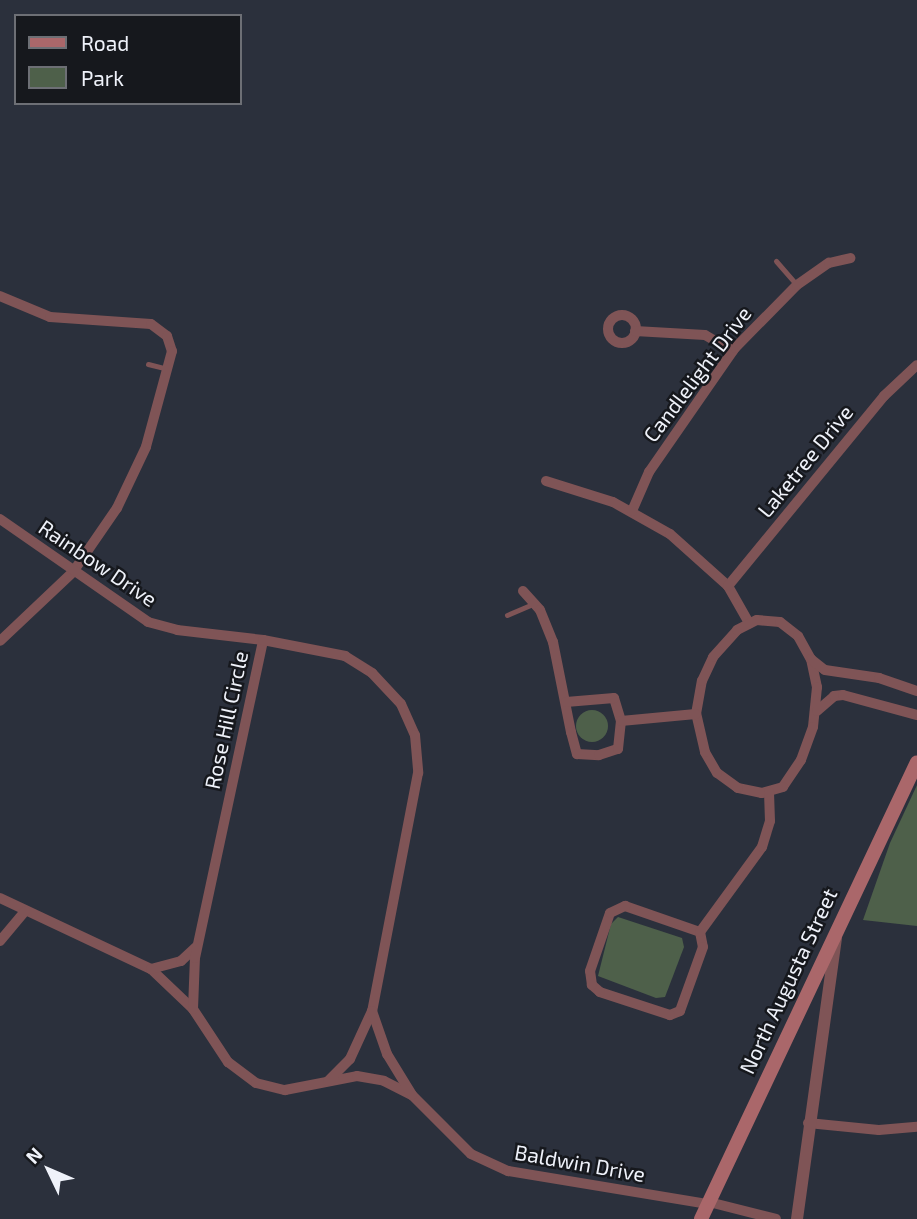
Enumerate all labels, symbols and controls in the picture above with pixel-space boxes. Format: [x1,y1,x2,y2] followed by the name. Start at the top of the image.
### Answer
[14,14,242,105] legend
[81,30,129,55] text: Road
[81,65,124,90] text: Park
[638,301,756,447] street label: Candlelight Drive
[752,400,858,522] street label: Laketree Drive
[34,514,162,612] street label: Rainbow Drive
[199,648,253,792] street label: Rose Hill Circle
[734,884,842,1078] street label: North Augusta Street
[14,1135,84,1205] north arrow
[513,1139,647,1187] street label: Baldwin Drive
[20,1142,47,1168] text: N

